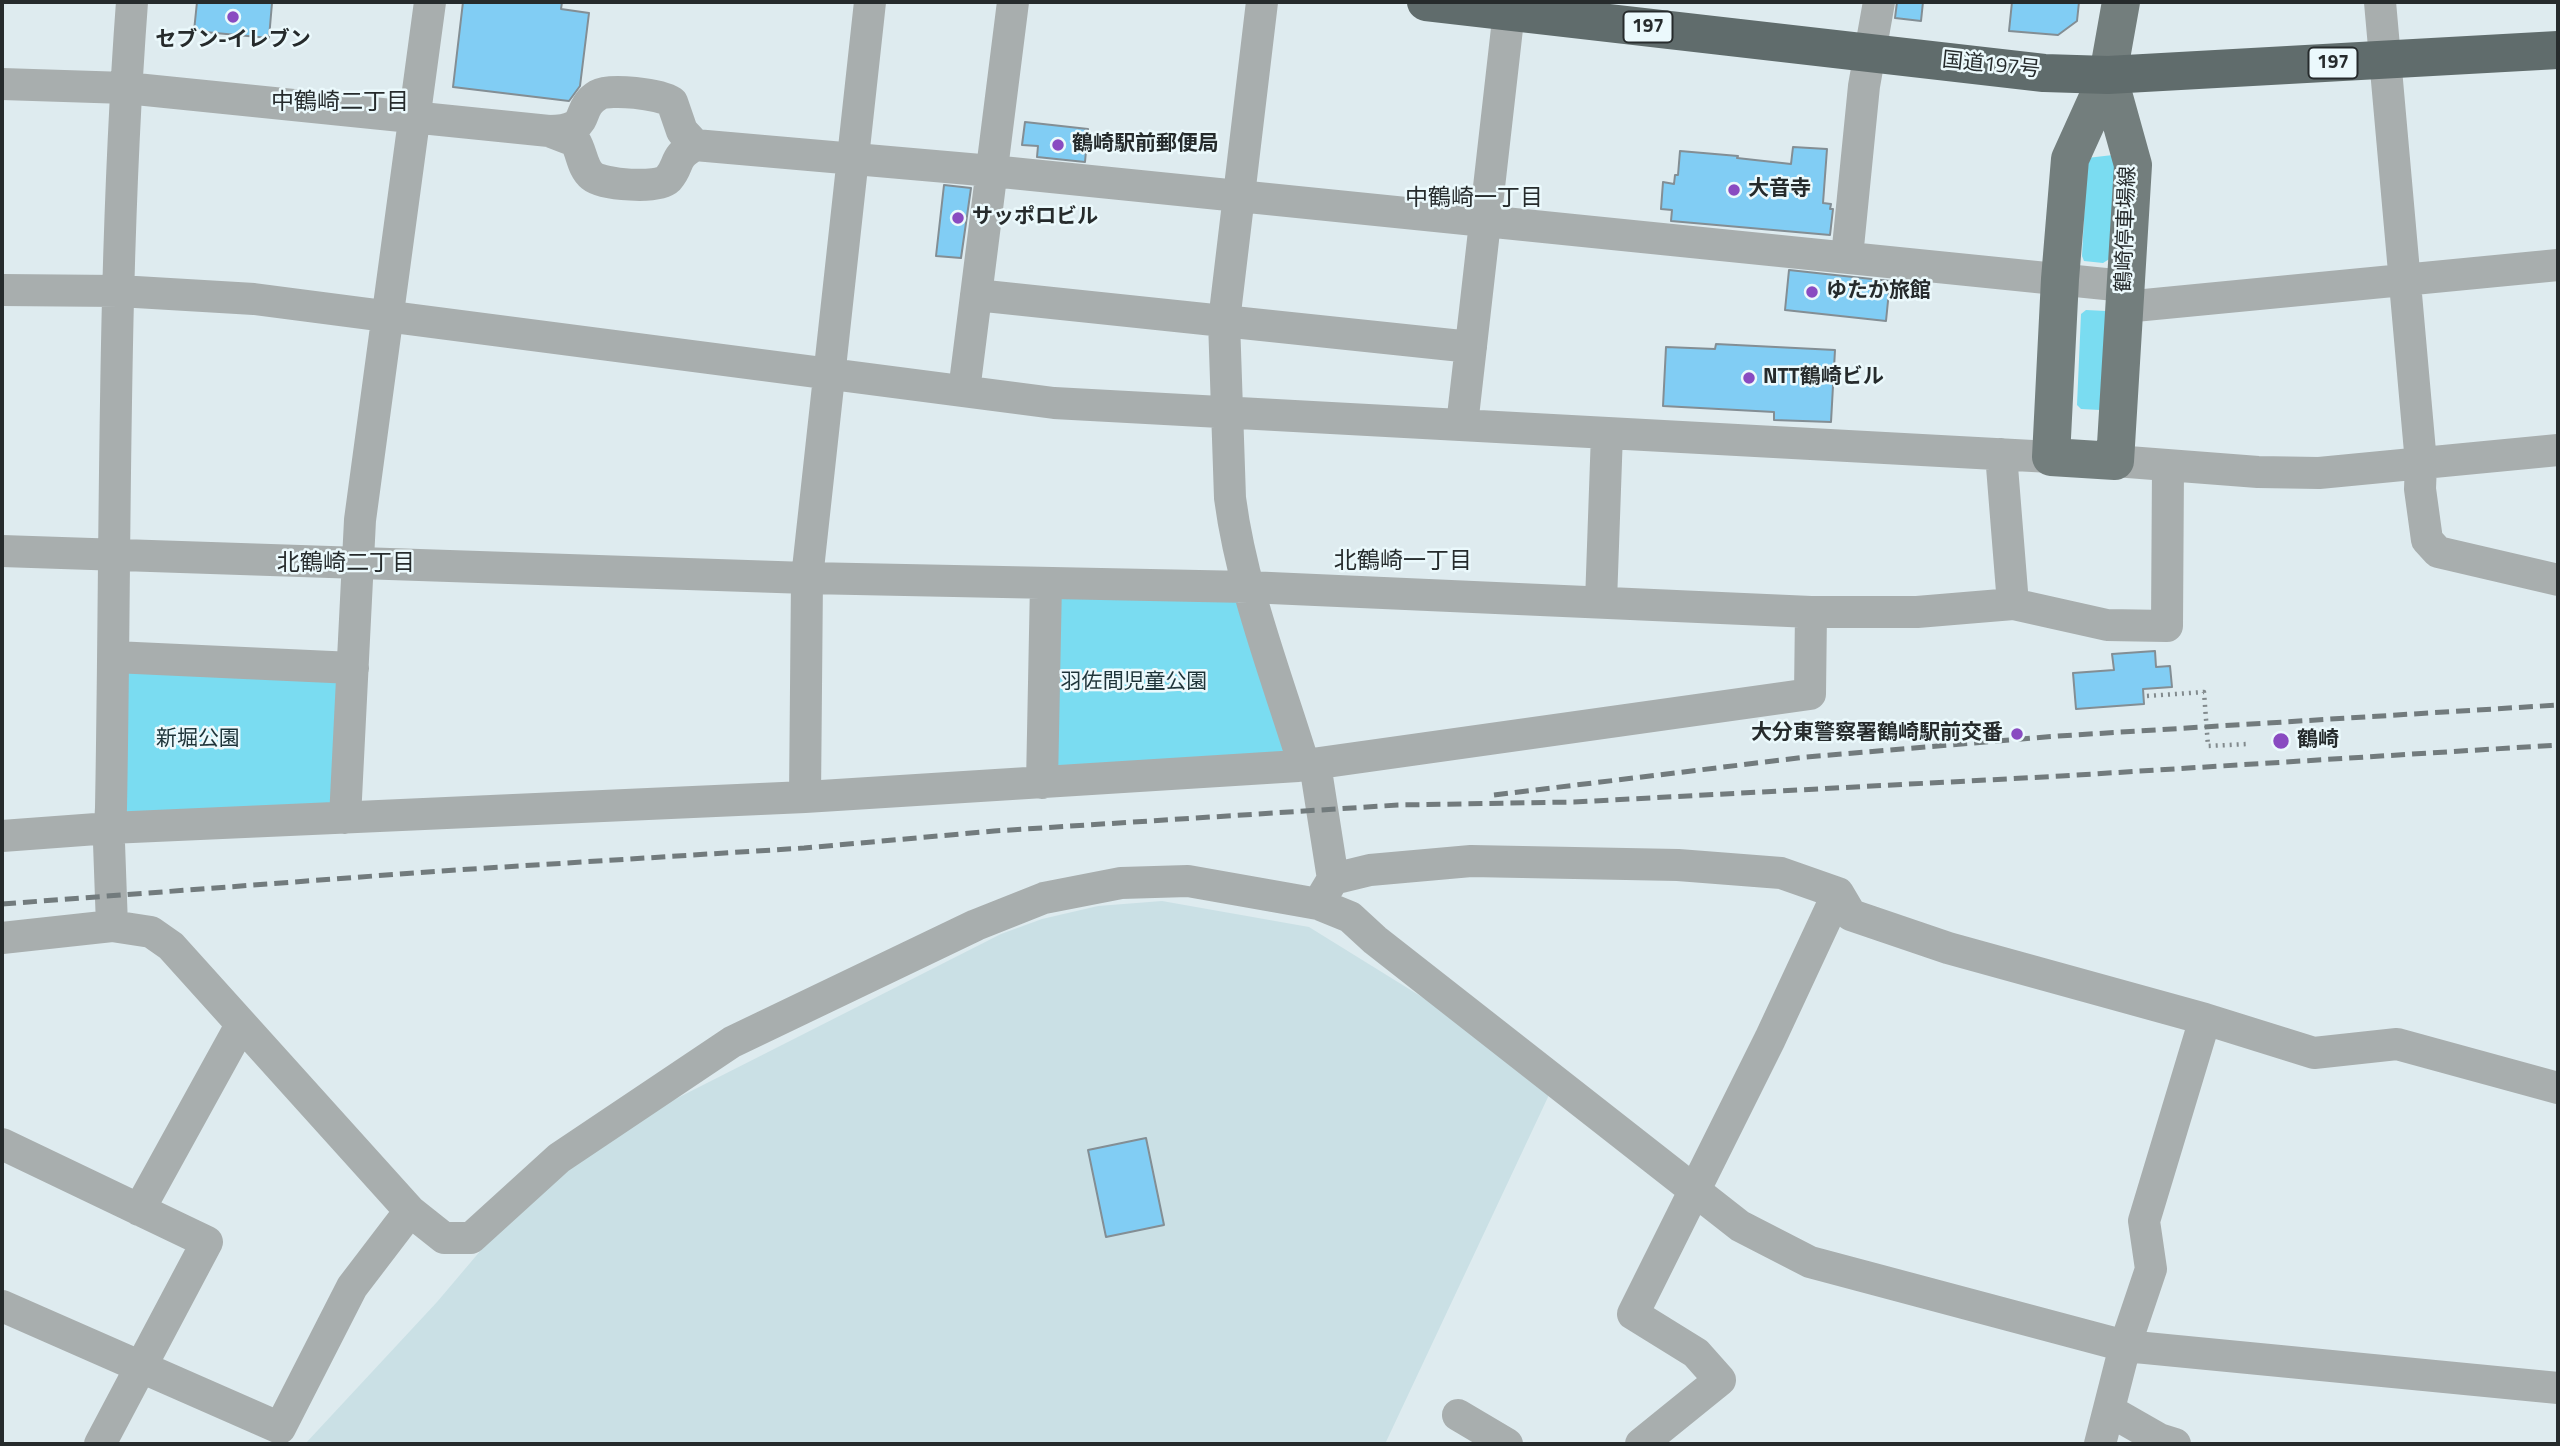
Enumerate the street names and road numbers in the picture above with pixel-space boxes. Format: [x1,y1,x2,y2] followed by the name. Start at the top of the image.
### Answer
[1624,12,1672,42] road number: 197
[1941,48,2041,84] street label: 国道197号
[2308,48,2358,78] road number: 197
[2112,166,2142,292] street label: 鶴崎停車場線

